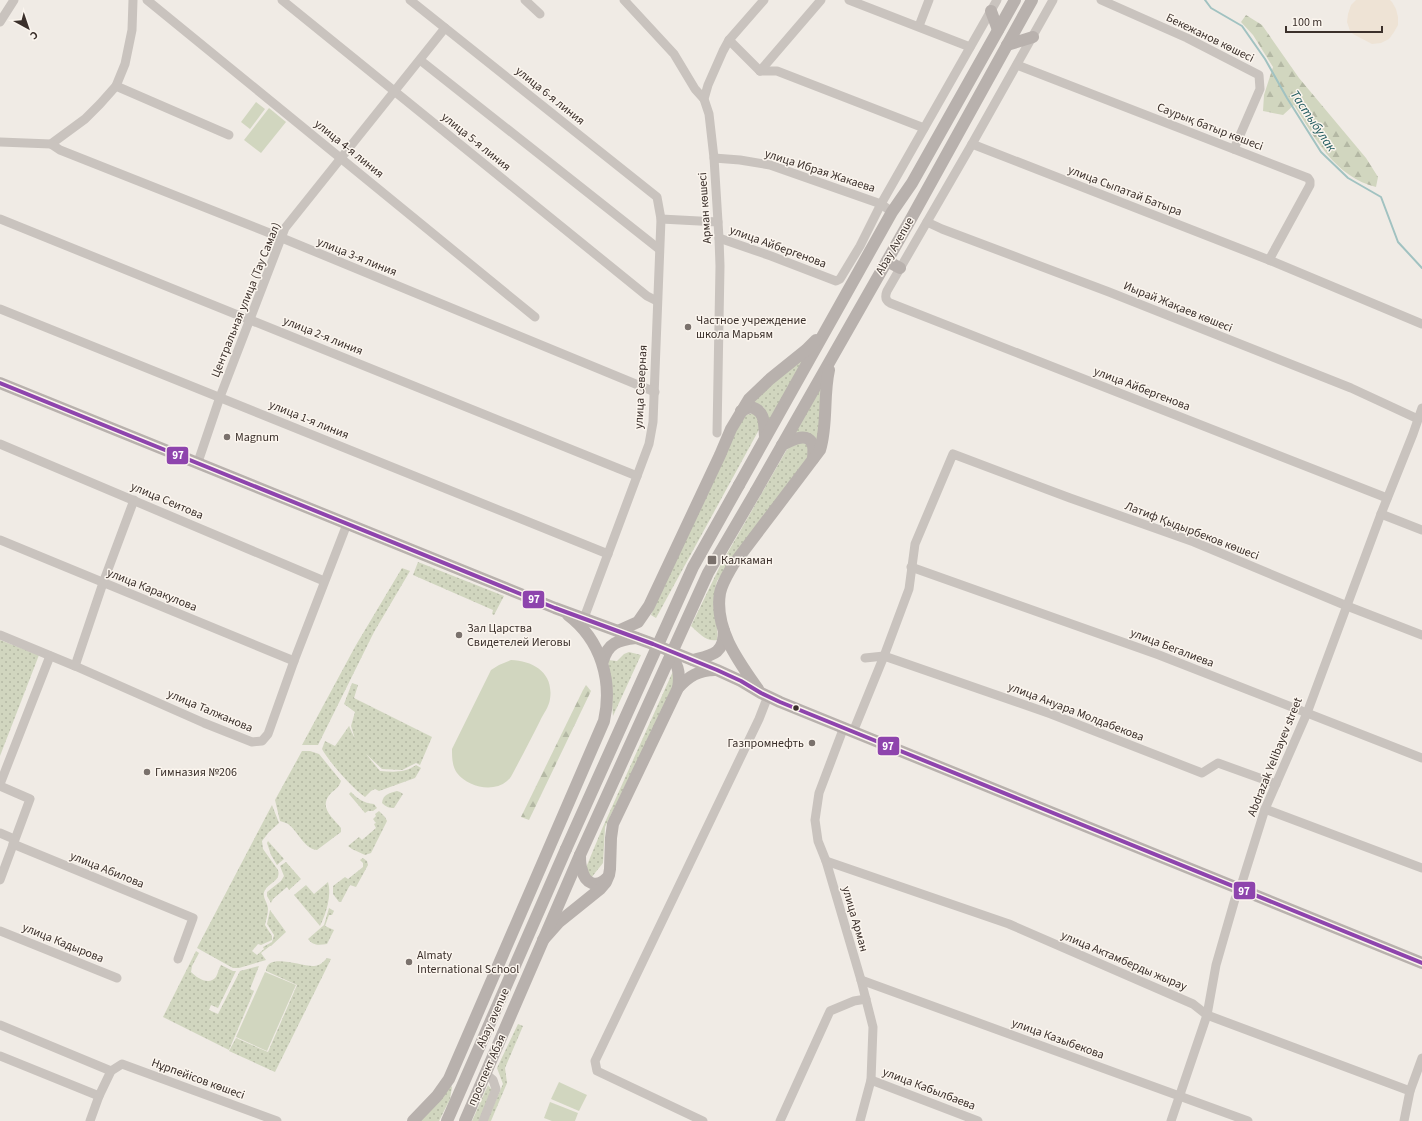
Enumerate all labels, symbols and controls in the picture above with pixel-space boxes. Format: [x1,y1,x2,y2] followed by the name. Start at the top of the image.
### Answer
[8,8,48,48] north arrow
[1286,8,1382,34] scale bar
[1163,9,1257,67] street label: Бекежанов көшесі
[1292,14,1322,31] text: 100 m
[26,27,41,43] text: С
[512,63,588,129] street label: улица 6-я линия
[1286,87,1341,156] water label: Тастыбулак
[1154,99,1266,155] street label: Саурық батыр көшесі
[438,109,514,175] street label: улица 5-я линия
[311,116,387,182] street label: улица 4-я линия
[763,145,877,197] street label: улица Ибрая Жакаева
[1066,161,1184,221] street label: улица Сыпатай Батыра
[694,172,716,244] street label: Арман көшесі
[872,214,918,278] street label: Abay Avenue
[207,220,285,380] street label: Центральная улица (Тау Самал)
[727,222,829,272] street label: улица Айбергенова
[314,233,400,281] street label: улица 3-я линия
[1121,277,1235,337] street label: Иырай Жақаев көшесі
[280,312,366,360] street label: улица 2-я линия
[696,312,806,343] place label: Частное учреждение школа Марьям
[683,322,693,332] marker: Частное учреждение школа Марьям
[630,344,652,430] street label: улица Северная
[1091,363,1193,415] street label: улица Айбергенова
[266,396,352,444] street label: улица 1-я линия
[235,429,279,446] place label: Magnum
[222,432,232,442] marker: Magnum
[166,446,189,465] line badge: 97
[172,448,184,463] text: 97
[128,478,206,524] street label: улица Сеитова
[1122,498,1262,564] street label: Латиф Қыдырбеков көшесі
[721,552,773,569] place label: Калкаман
[706,554,718,566] marker: Калкаман
[104,564,200,616] street label: улица Каракулова
[522,590,545,609] line badge: 97
[528,592,540,607] text: 97
[467,620,571,651] place label: Зал Царства Свидетелей Иеговы
[1128,624,1216,672] street label: улица Бегалиева
[454,630,464,640] marker: Зал Царства Свидетелей Иеговы
[1006,678,1146,746] street label: улица Ануара Молдабекова
[165,685,255,737] street label: улица Талжанова
[1243,695,1307,819] street label: Abdrazak Yelibayev street
[791,703,801,713] unlabelled marker
[728,735,804,752] place label: Газпромнефть
[877,736,900,756] line badge: 97
[807,738,817,748] marker: Газпромнефть
[882,739,894,754] text: 97
[155,764,237,781] place label: Гимназия №206
[142,767,152,777] marker: Гимназия №206
[67,847,147,893] street label: улица Абилова
[1233,881,1256,900] line badge: 97
[838,884,872,954] street label: улица Арман
[1238,884,1250,899] text: 97
[20,919,106,967] street label: улица Кадырова
[1058,927,1190,995] street label: улица Актамберды жырау
[417,947,519,978] place label: Almaty International School
[404,957,414,967] marker: Almaty International School
[472,985,514,1051] street label: Abay avenue
[1009,1014,1107,1064] street label: улица Казыбекова
[464,1032,510,1108] street label: проспект Абая
[149,1054,247,1104] street label: Нұрпейісов көшесі
[880,1063,978,1115] street label: улица Кабылбаева

